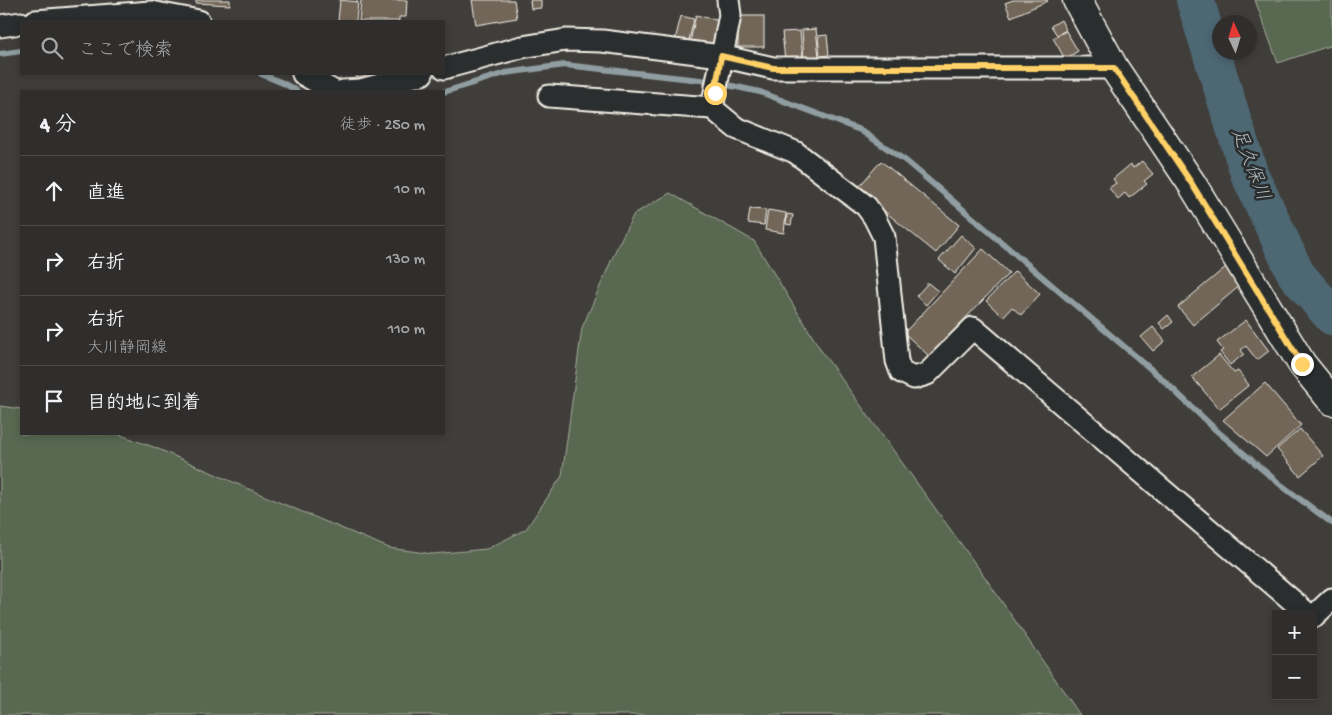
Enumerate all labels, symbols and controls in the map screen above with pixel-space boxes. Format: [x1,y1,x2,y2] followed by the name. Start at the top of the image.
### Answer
[1212,15,1257,60] north arrow
[20,20,445,75] search box
[38,34,66,62] icon: search
[78,40,173,63] text: ここで検索
[704,82,727,105] route start
[40,114,76,139] text: 4 分
[340,117,425,136] text: 徒歩 · 250 m
[1225,125,1274,205] water label: 足久保川
[40,177,68,205] icon: ahead
[394,181,425,200] text: 10 m
[87,183,125,206] text: 直進
[40,247,68,275] icon: right
[386,251,425,270] text: 130 m
[87,253,125,276] text: 右折
[87,310,125,333] text: 右折
[40,317,68,345] icon: right
[388,321,425,340] text: 110 m
[87,340,167,359] text: 大川静岡線
[1291,353,1314,376] route end
[40,387,68,415] icon: arrive
[87,393,201,416] text: 目的地に到着
[1272,610,1317,700] map controls
[1272,610,1317,655] button: +
[1272,655,1317,700] button: −

